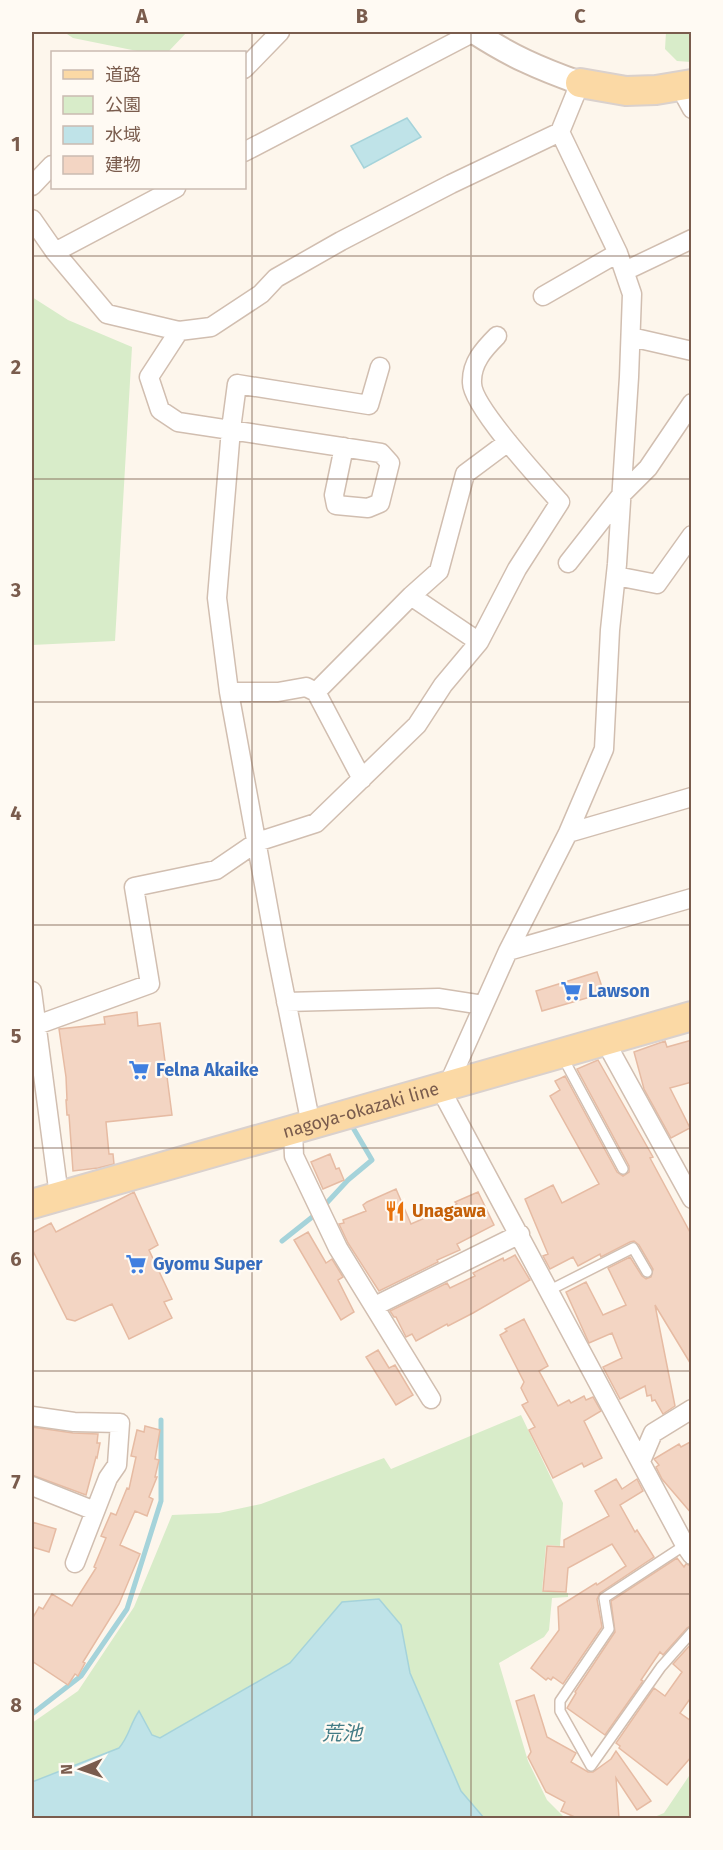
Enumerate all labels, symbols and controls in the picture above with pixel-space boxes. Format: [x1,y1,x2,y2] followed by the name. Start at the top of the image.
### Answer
[135,4,149,28] text: A
[356,4,368,28] text: B
[574,4,586,28] text: C
[51,51,246,189] legend
[105,64,141,86] text: 道路
[105,94,141,116] text: 公園
[105,124,141,146] text: 水域
[11,132,21,156] text: 1
[105,154,141,176] text: 建物
[11,355,21,379] text: 2
[10,578,21,602] text: 3
[10,801,22,825] text: 4
[559,979,583,1003] supermarket icon: Lawson
[588,980,650,1002] place label: Lawson
[11,1024,22,1048] text: 5
[127,1058,151,1082] supermarket icon: Felna Akaike
[156,1059,259,1081] place label: Felna Akaike
[280,1078,442,1143] street label: nagoya-okazaki line
[383,1199,407,1223] restaurant icon: Unagawa
[412,1200,486,1222] place label: Unagawa
[10,1247,22,1271] text: 6
[124,1252,148,1276] supermarket icon: Gyomu Super
[153,1253,263,1275] place label: Gyomu Super
[11,1470,21,1494] text: 7
[10,1693,22,1717] text: 8
[322,1721,364,1745] water label: 荒池
[51,1739,111,1799] north arrow
[57,1764,76,1775] text: N

